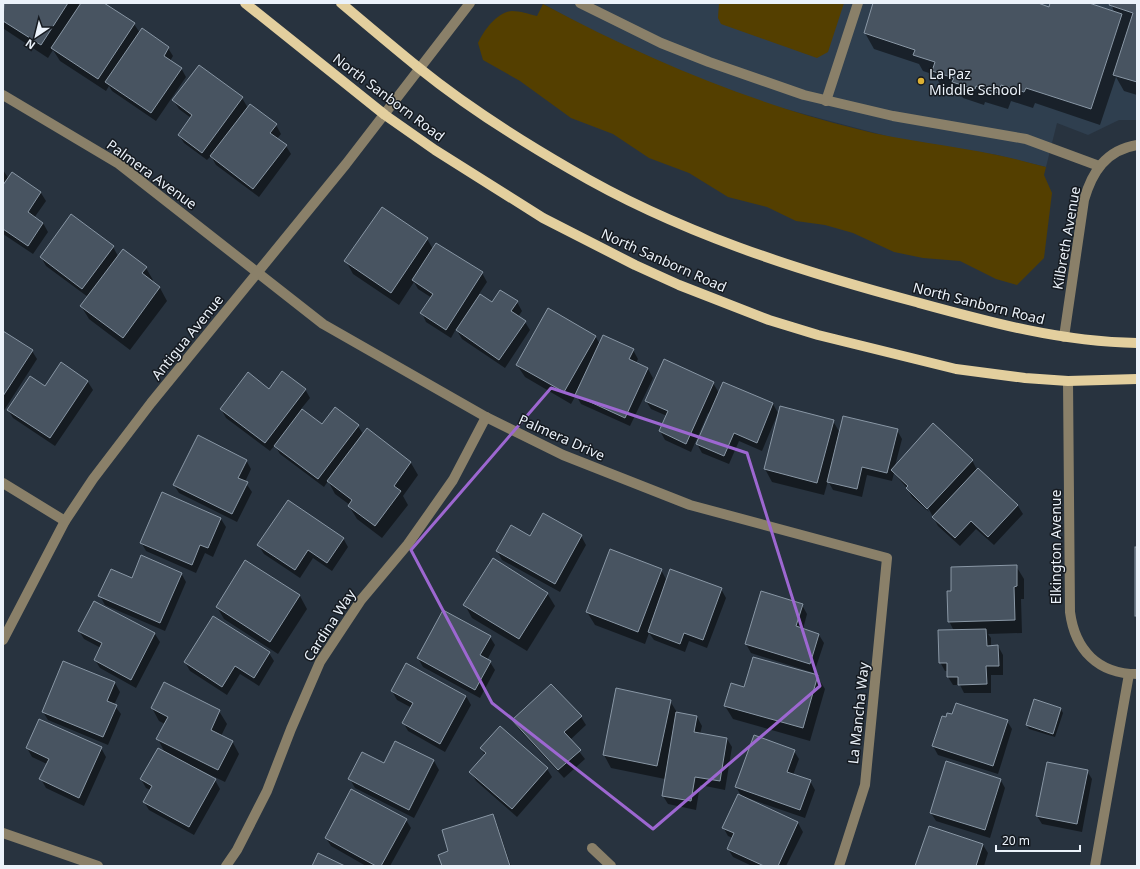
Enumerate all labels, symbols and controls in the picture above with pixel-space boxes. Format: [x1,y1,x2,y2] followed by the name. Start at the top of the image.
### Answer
[16,16,56,56] north arrow
[22,36,38,53] text: N
[329,49,449,145] street label: North Sanborn Road
[929,64,1021,99] place label: La Paz Middle School
[916,76,926,86] marker: La Paz Middle School
[103,135,201,213] street label: Palmera Avenue
[1048,185,1084,291] street label: Kilbreth Avenue
[598,224,730,296] street label: North Sanborn Road
[911,277,1047,329] street label: North Sanborn Road
[147,290,227,383] street label: Antigua Avenue
[516,410,608,465] street label: Palmera Drive
[1046,490,1065,604] street label: Elkington Avenue
[299,585,360,665] street label: Cardina Way
[843,660,873,765] street label: La Mancha Way
[996,827,1080,853] scale bar
[1002,832,1030,849] text: 20 m

